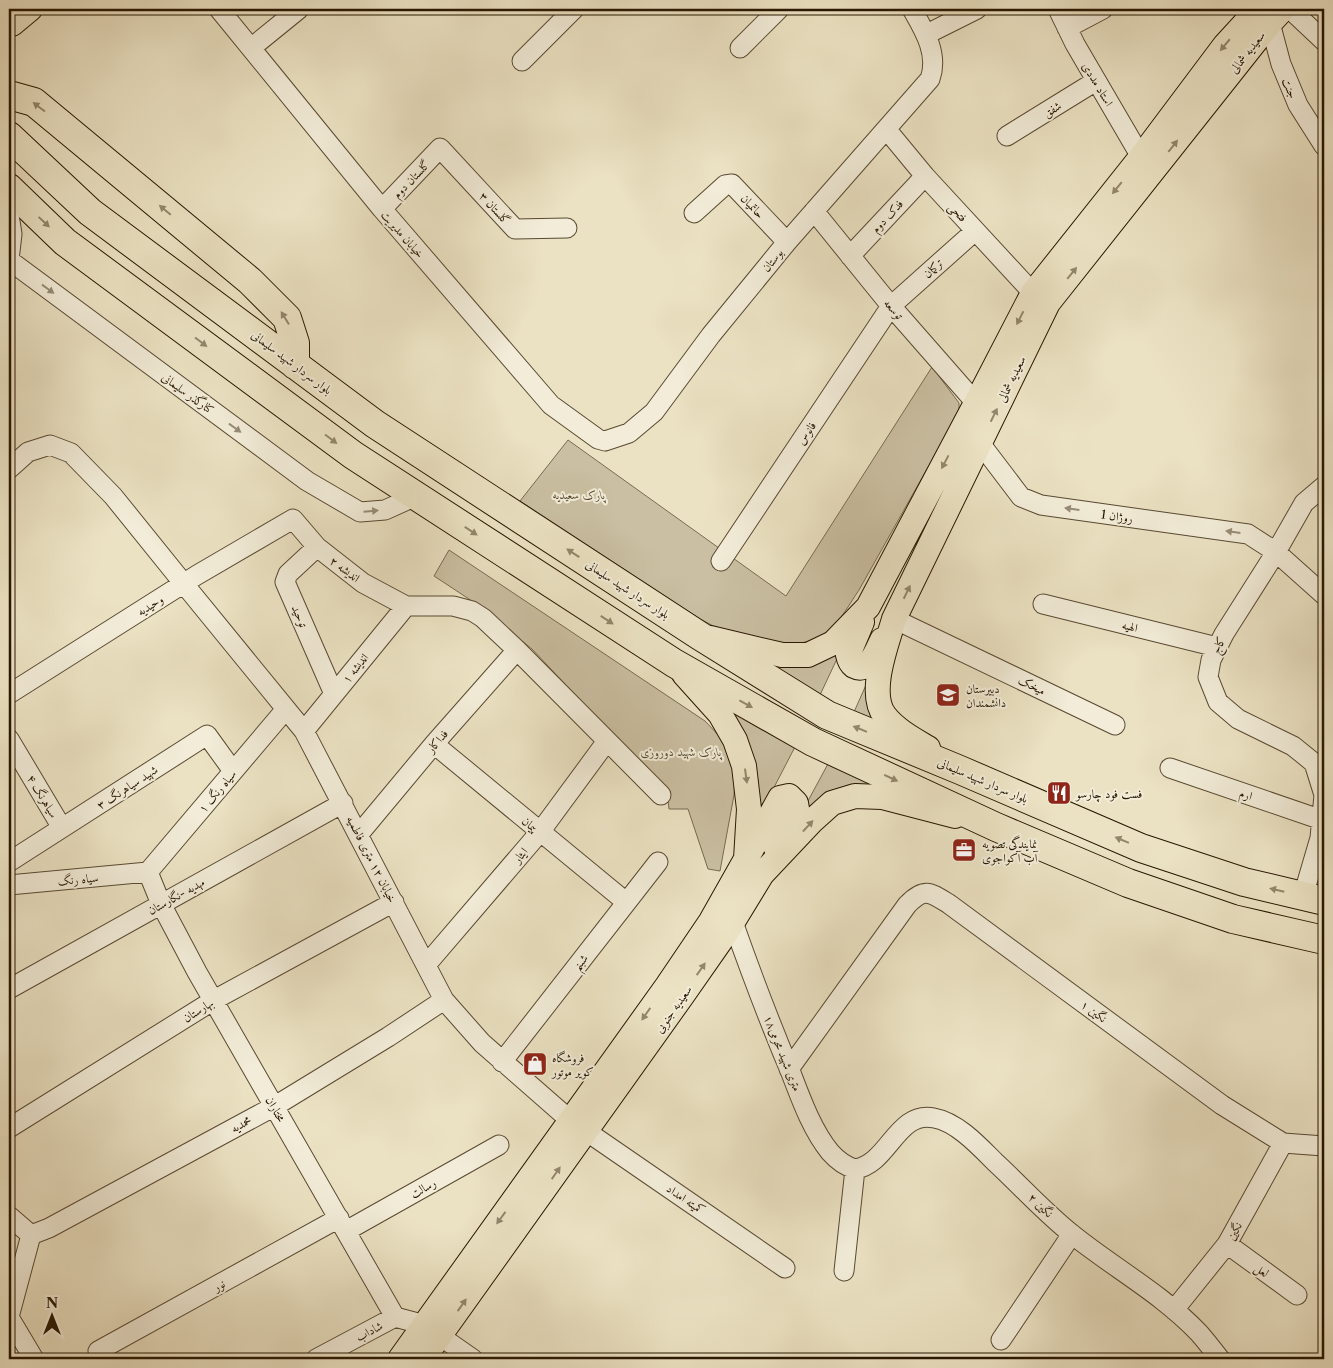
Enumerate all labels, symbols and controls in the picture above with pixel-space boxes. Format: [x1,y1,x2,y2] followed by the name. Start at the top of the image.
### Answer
[1226,28,1269,77] street label: سعیدیه شمالی
[1220,38,1231,51] one-way arrow
[1079,59,1117,109] street label: استاد مددی
[1279,75,1301,101] street label: جنت
[1040,98,1065,121] street label: شفق
[32,102,46,112] one-way arrow
[1168,140,1179,153] one-way arrow
[389,157,436,204] street label: گلستان دوم
[1111,181,1122,194] one-way arrow
[476,189,514,227] street label: گلستان ۳
[738,191,768,221] street label: حاتمیان
[868,196,909,239] street label: فدک دوم
[944,199,971,226] street label: فتحی
[158,205,171,216] one-way arrow
[377,207,428,262] street label: خیابان مدیریت
[38,216,50,228] one-way arrow
[758,245,787,275] street label: بوستان
[920,255,946,281] street label: ترکمان
[1067,267,1078,280] one-way arrow
[41,284,54,295] one-way arrow
[880,296,907,323] street label: توسعه
[1016,311,1024,325] one-way arrow
[280,312,290,325] one-way arrow
[248,327,335,398] street label: بلوار سردار شهید سلیمانی
[194,337,208,347] one-way arrow
[993,353,1030,405] street label: سعیدیه شمالی
[159,368,218,417] street label: کنارگذر سلیمانی
[989,407,998,422] one-way arrow
[793,419,820,448] street label: فانوس
[228,422,241,433] one-way arrow
[324,433,337,444] one-way arrow
[941,455,949,470] one-way arrow
[553,487,607,504] park label: پارک سعیدیه
[1063,505,1079,513] one-way arrow
[1100,506,1134,527] street label: روژان 1
[364,507,380,515] one-way arrow
[464,526,477,536] one-way arrow
[1224,528,1240,536] one-way arrow
[566,548,579,557] one-way arrow
[327,553,363,585] street label: اندیشه ۲
[583,556,673,623] street label: بلوار سردار شهید سلیمانی
[904,585,912,599] one-way arrow
[134,591,167,620] street label: وحیدیه
[288,603,312,631] street label: توحید
[600,615,614,624] one-way arrow
[1121,617,1140,635] street label: الهیه
[1207,634,1232,658] street label: کاج
[339,650,372,686] street label: اندیشه ۱
[1016,672,1048,698] street label: میخک
[966,681,1006,710] place label: دبیرستان دانشمندان
[935,682,961,708] school or university icon: دبیرستان دانشمندان
[739,699,753,708] one-way arrow
[853,724,867,732] one-way arrow
[422,726,451,756] street label: فداکار
[640,744,723,761] park label: پارک شهید دوروزی
[935,754,1031,807] street label: بلوار سردار شهید سلیمانی
[94,762,161,813] street label: شهید سیاهرنگ ۳
[195,767,239,815] street label: سیاه رنگ ۱
[742,769,750,785] one-way arrow
[23,772,62,821] street label: سیاهرنگ ۴
[883,773,898,782] one-way arrow
[1046,780,1072,806] restaurant icon: فست فود چارسو
[1236,785,1255,807] street label: ارم
[1075,786,1142,803] place label: فست فود چارسو
[344,813,400,905] street label: خیابان ۱۲ متری فاطمیه
[519,813,542,836] street label: پیمان
[802,820,814,832] one-way arrow
[982,835,1039,866] place label: نمایندگی تصویه آب آکواجوی
[1115,835,1129,843] one-way arrow
[951,837,977,863] office icon: نمایندگی تصویه آب آکواجوی
[509,844,532,867] street label: ایثار
[57,870,99,888] street label: سیاه رنگ
[145,874,208,919] street label: مهدیه -نگارستان
[1269,886,1284,894] one-way arrow
[569,951,595,976] street label: شبنم
[696,962,706,976] one-way arrow
[651,982,697,1037] street label: سعیدیه جنوبی
[180,995,217,1026] street label: بهارستان
[1078,997,1110,1025] street label: نگین ۱
[641,1007,651,1021] one-way arrow
[760,1013,805,1094] street label: ۱۸متری شهید محرمی
[551,1050,594,1080] place label: فروشگاه کویر موتور
[522,1051,548,1077] shop icon: فروشگاه کویر موتور
[263,1093,290,1125] street label: مختاران
[228,1112,254,1136] street label: محمدیه
[551,1166,561,1180] one-way arrow
[408,1175,439,1201] street label: رسالت
[664,1181,708,1217] street label: کمیته امداد
[1025,1190,1057,1220] street label: نگین ۲
[496,1211,506,1225] one-way arrow
[1223,1219,1245,1243] street label: نگین
[1251,1260,1272,1282] street label: لعل
[210,1276,228,1296] street label: نور
[28,1290,78,1340] north arrow
[46,1294,58,1312] text: N
[457,1298,467,1312] one-way arrow
[353,1318,386,1345] street label: شاداب

